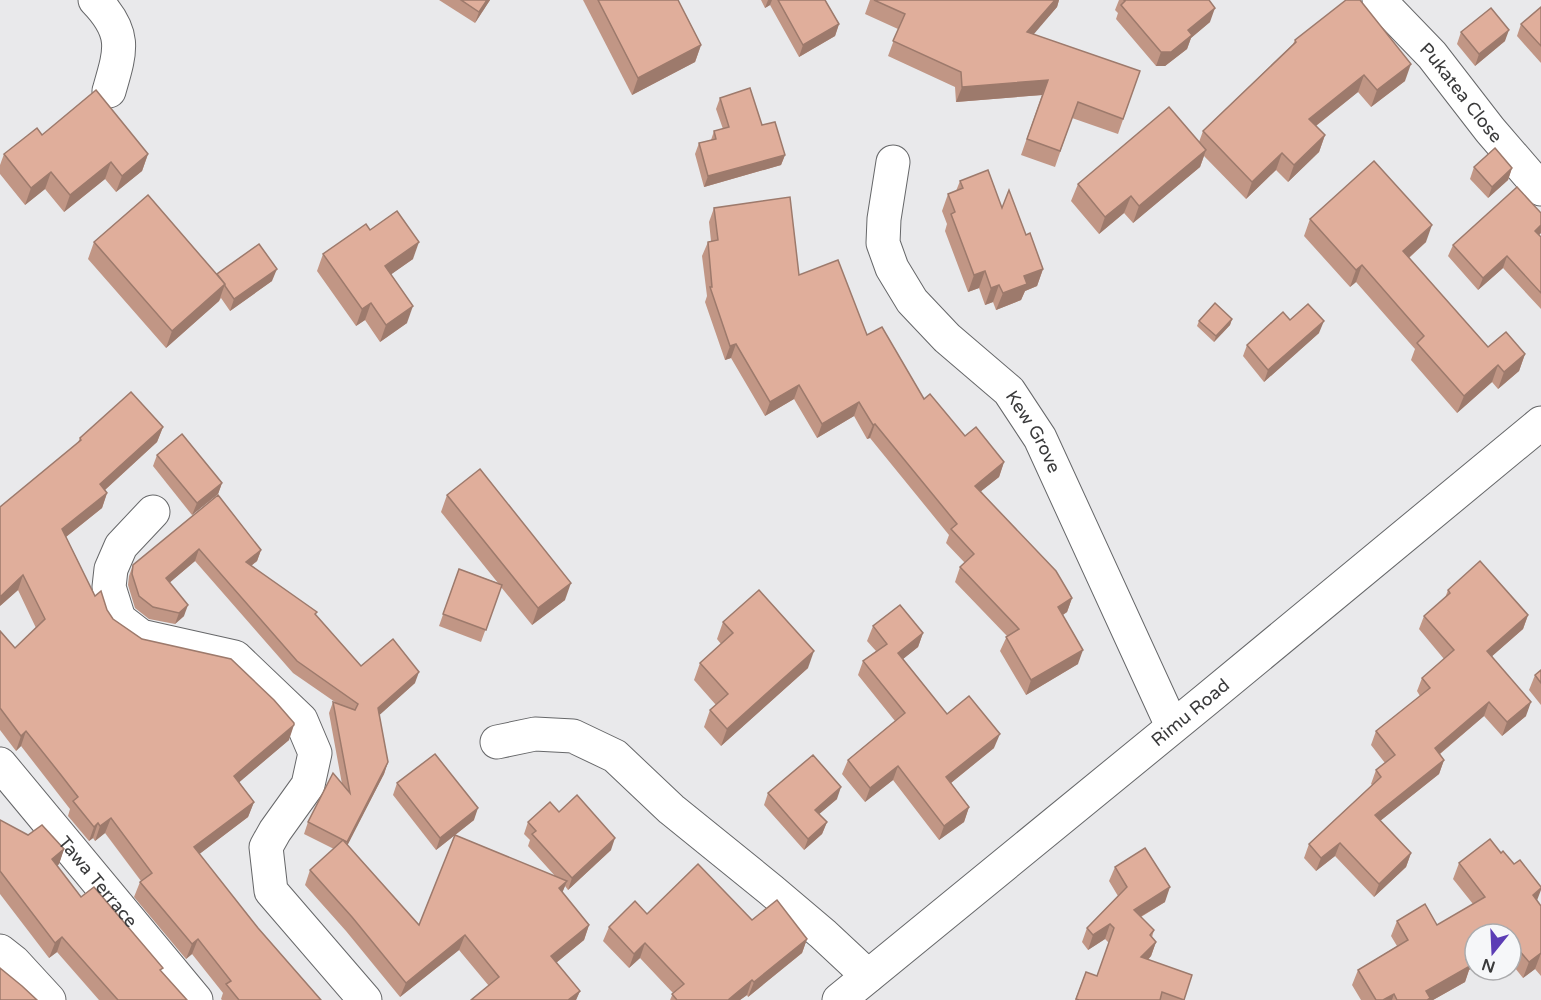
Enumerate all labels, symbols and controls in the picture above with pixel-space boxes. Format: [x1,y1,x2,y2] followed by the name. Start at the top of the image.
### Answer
[1415,38,1507,147] street label: Pukatea Close
[1001,386,1066,476] street label: Kew Grove
[1147,674,1234,751] street label: Rimu Road
[53,832,142,932] street label: Tawa Terrace
[1463,922,1523,982] north arrow
[1479,954,1498,977] text: N

